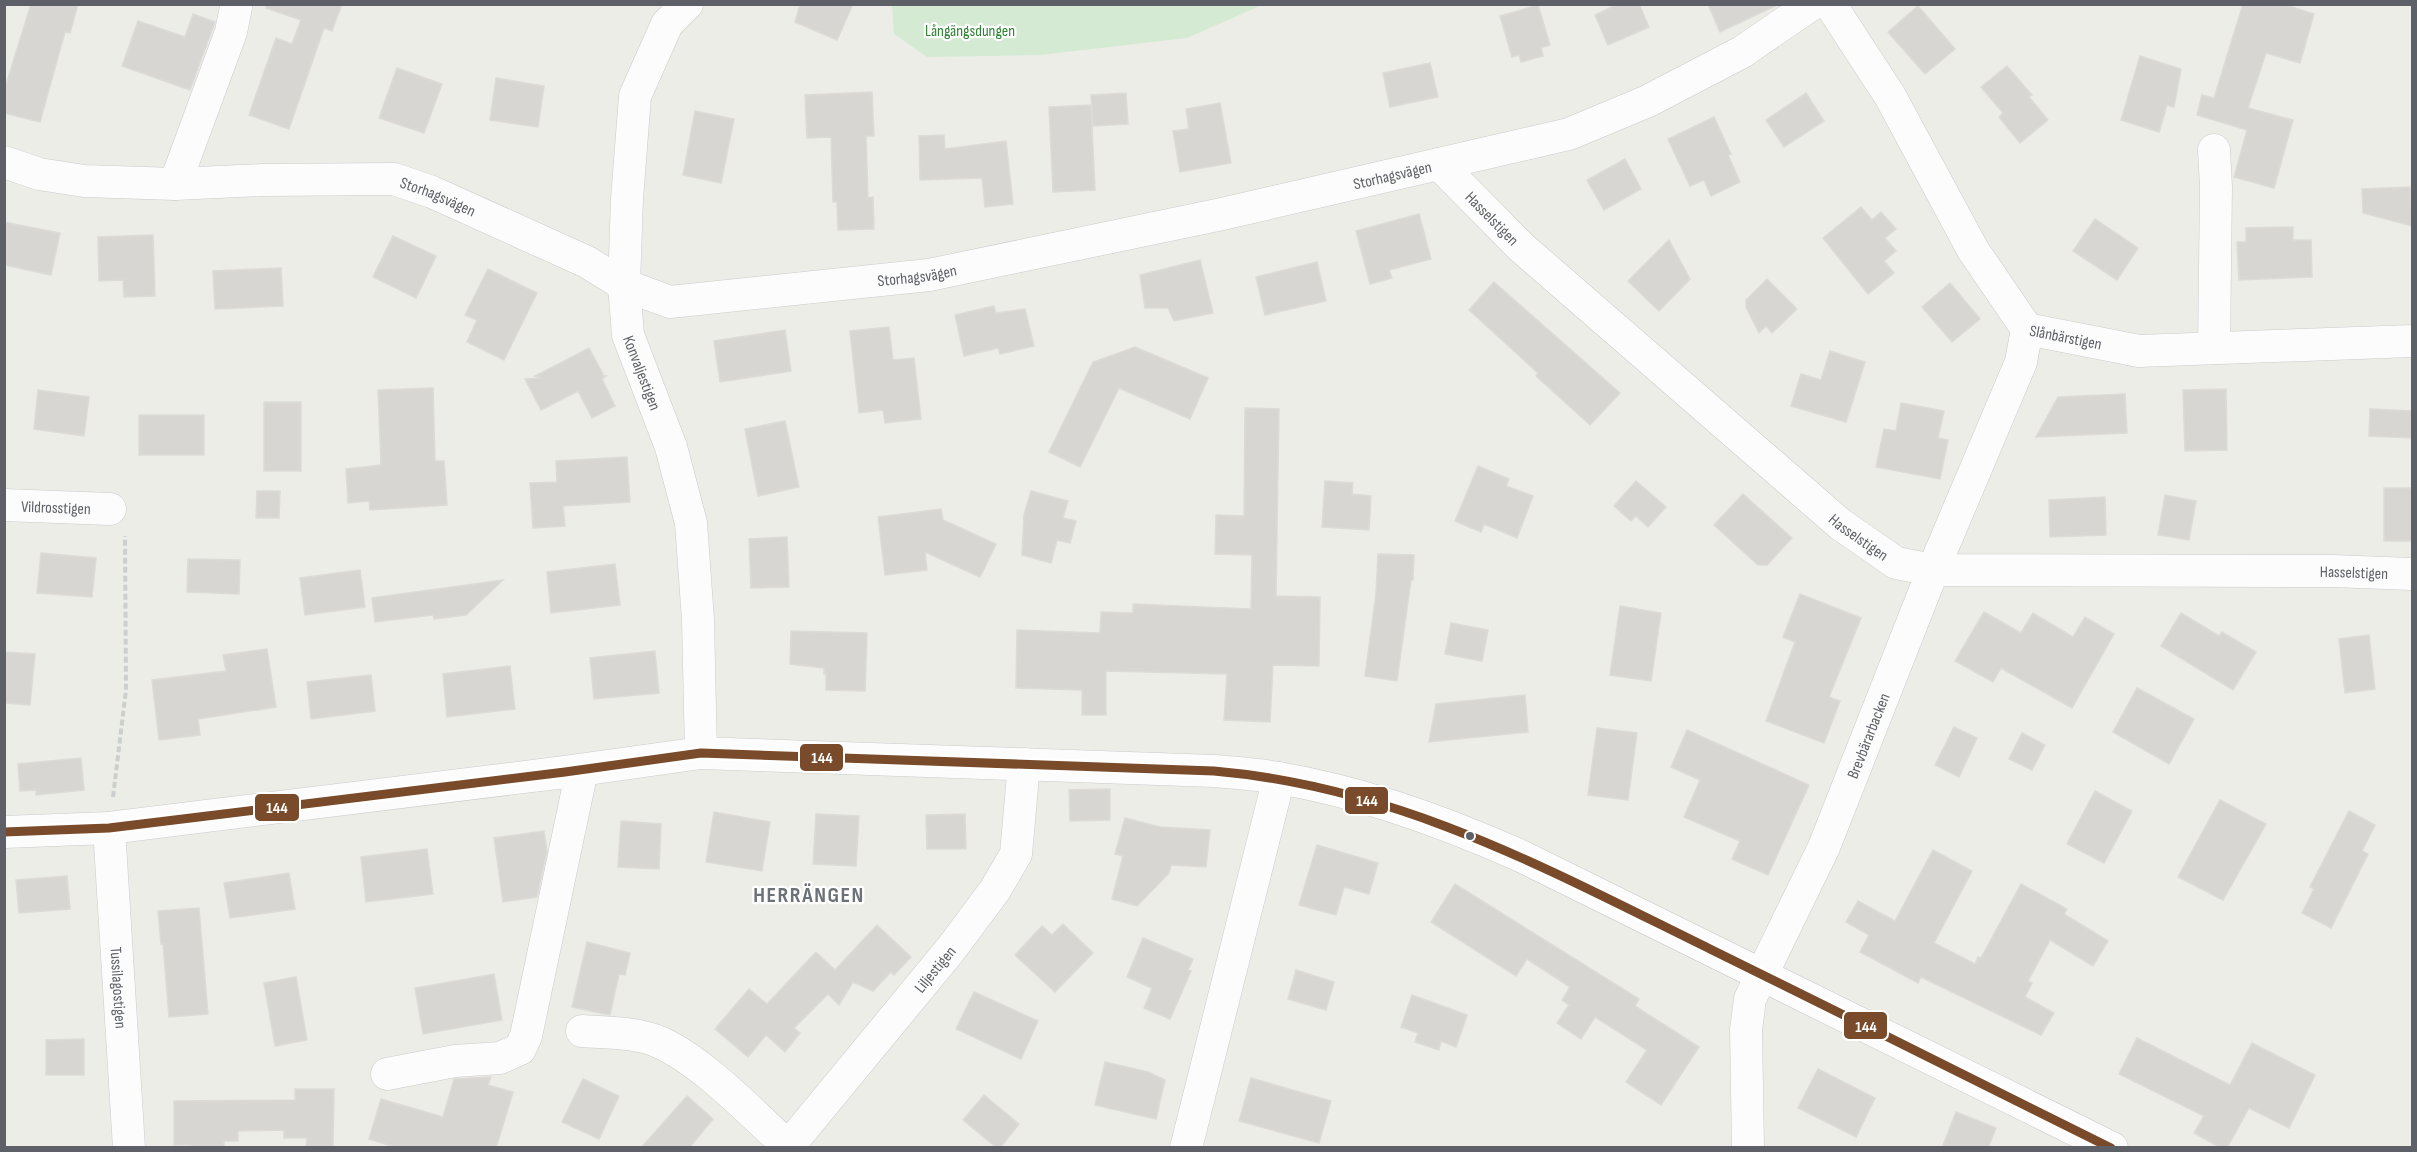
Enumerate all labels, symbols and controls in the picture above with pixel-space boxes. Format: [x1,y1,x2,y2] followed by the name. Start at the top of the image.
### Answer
[925,22,1015,41] park label: Långängsdungen
[1352,158,1434,194] street label: Storhagsvägen
[397,174,478,221] street label: Storhagsvägen
[1461,188,1522,250] street label: Hasselstigen
[877,261,959,291] street label: Storhagsvägen
[2028,322,2103,354] street label: Slånbärstigen
[618,333,664,413] street label: Konvaljestigen
[21,498,91,519] street label: Vildrosstigen
[1824,511,1891,566] street label: Hasselstigen
[2320,563,2388,584] street label: Hasselstigen
[1844,691,1895,782] street label: Brevbärarbacken
[799,743,844,772] line badge: 144
[811,749,833,768] text: 144
[1344,786,1389,815] line badge: 144
[1356,792,1378,811] text: 144
[254,793,300,822] line badge: 144
[266,799,288,818] text: 144
[1464,830,1476,842] unlabelled marker
[753,882,865,909] district label: HERRÄNGEN
[911,943,960,997] street label: Liljestigen
[105,946,130,1029] street label: Tussilagostigen
[1843,1011,1888,1040] line badge: 144
[1855,1018,1877,1037] text: 144

